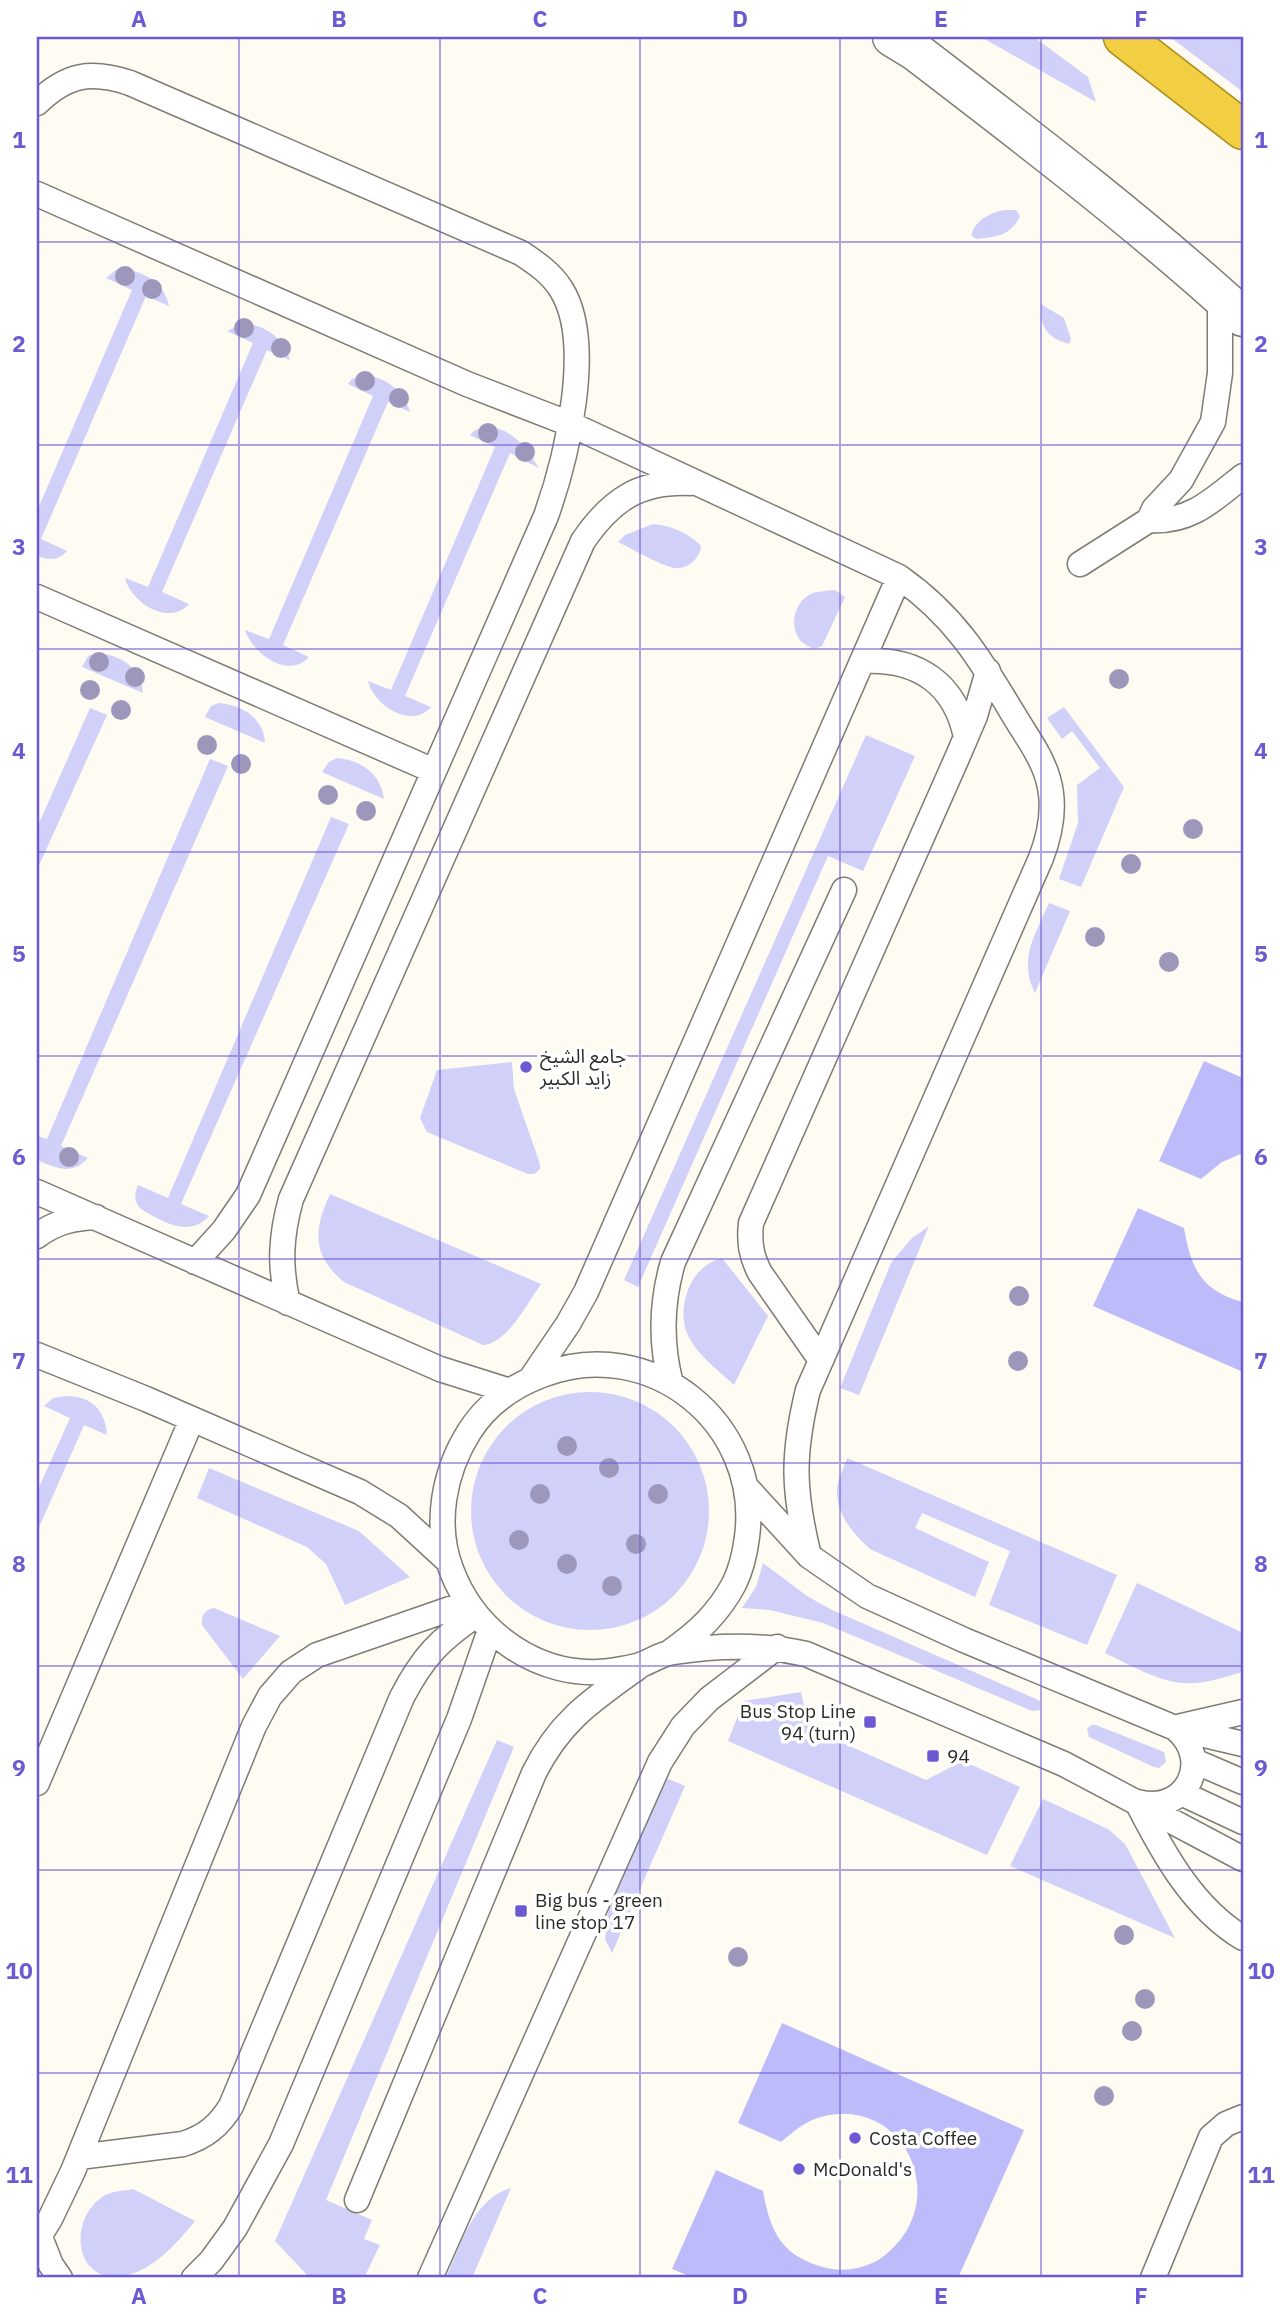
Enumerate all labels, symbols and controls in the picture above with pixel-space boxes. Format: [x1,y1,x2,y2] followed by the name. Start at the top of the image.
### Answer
[131,3,147,33] text: A
[331,3,347,33] text: B
[533,3,548,33] text: C
[732,3,748,33] text: D
[934,3,948,33] text: E
[1134,3,1148,33] text: F
[12,124,26,154] text: 1
[1254,124,1268,154] text: 1
[12,328,26,358] text: 2
[1254,328,1268,358] text: 2
[12,531,26,561] text: 3
[1254,531,1268,561] text: 3
[12,735,26,765] text: 4
[1254,735,1268,765] text: 4
[12,938,26,968] text: 5
[1254,938,1268,968] text: 5
[539,1044,626,1090] place label: جامع الشيخ زايد الكبير
[518,1059,534,1075] marker: جامع الشيخ زايد الكبير
[12,1141,26,1171] text: 6
[1254,1141,1268,1171] text: 6
[12,1345,26,1375] text: 7
[1254,1345,1268,1375] text: 7
[12,1548,26,1578] text: 8
[1254,1548,1268,1578] text: 8
[740,1699,856,1745] place label: Bus Stop Line 94 (turn)
[862,1714,878,1730] marker: Bus Stop Line 94 (turn)
[947,1744,970,1768] place label: 94
[925,1748,941,1764] marker: 94
[12,1752,26,1782] text: 9
[1254,1752,1268,1782] text: 9
[535,1888,663,1934] place label: Big bus - green line stop 17
[513,1903,529,1919] marker: Big bus - green line stop 17
[5,1955,33,1985] text: 10
[1247,1955,1275,1985] text: 10
[869,2126,977,2150] place label: Costa Coffee
[847,2130,863,2146] marker: Costa Coffee
[813,2157,912,2181] place label: McDonald's
[5,2159,33,2189] text: 11
[1247,2159,1275,2189] text: 11
[791,2161,807,2177] marker: McDonald's
[131,2280,147,2310] text: A
[331,2280,347,2310] text: B
[533,2280,548,2310] text: C
[732,2280,748,2310] text: D
[934,2280,948,2310] text: E
[1134,2280,1148,2310] text: F

